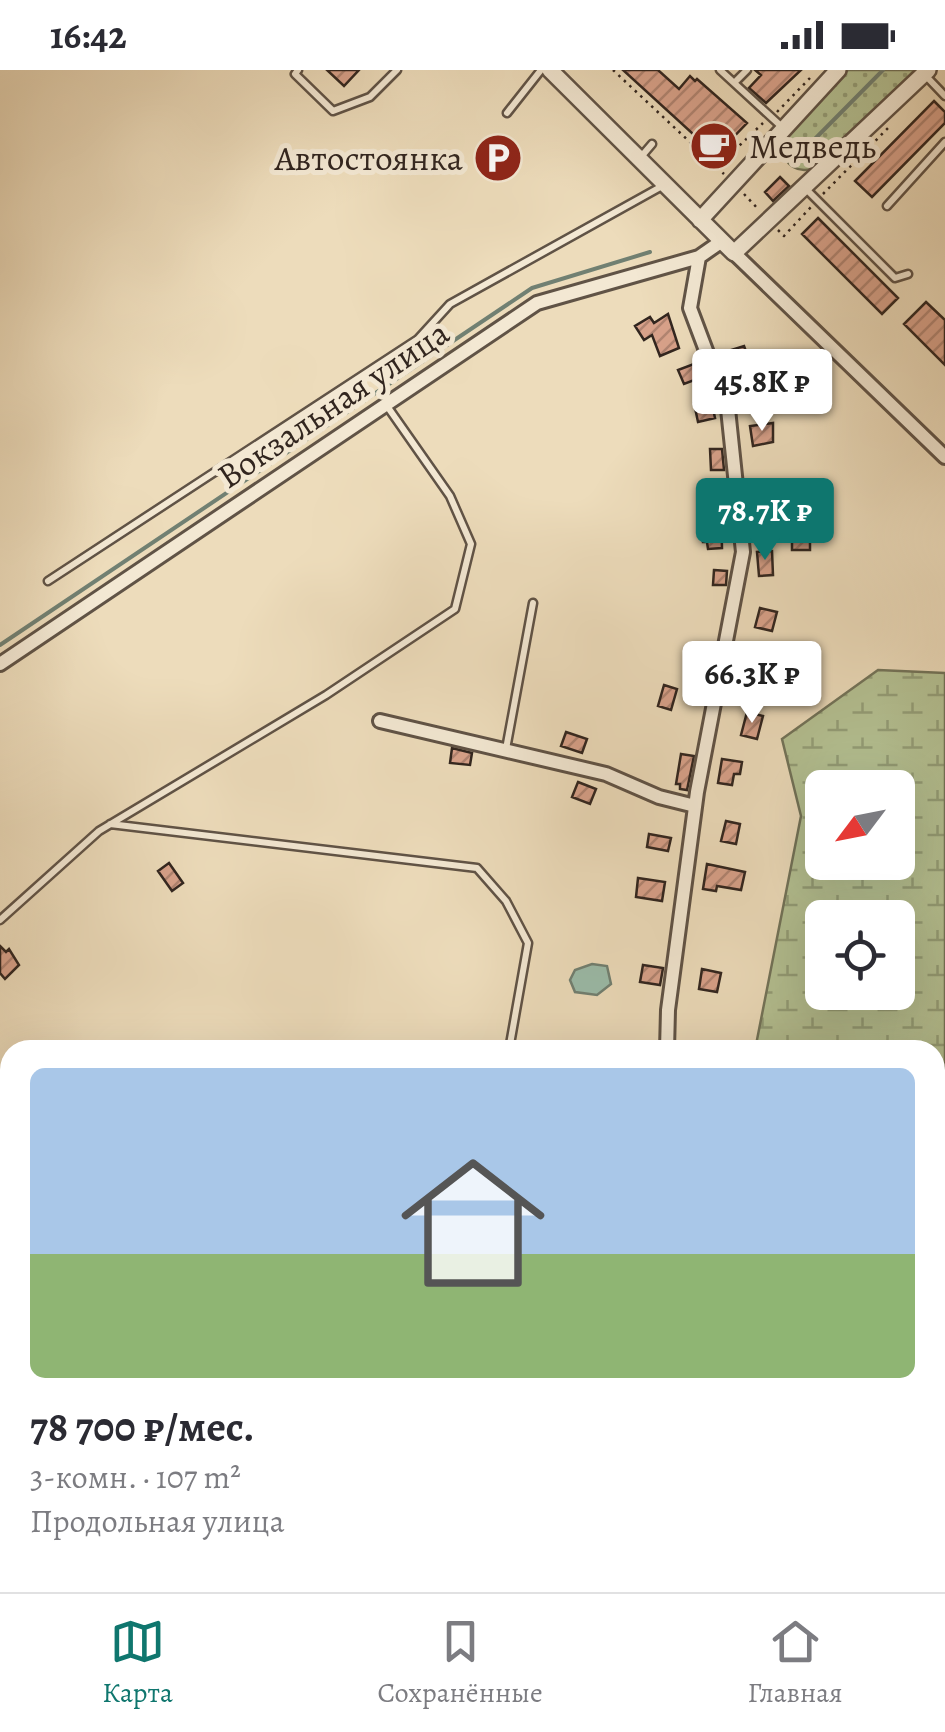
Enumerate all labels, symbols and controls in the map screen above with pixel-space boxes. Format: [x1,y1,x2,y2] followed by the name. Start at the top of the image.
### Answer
[50,9,127,61] text: 16:42
[688,120,740,172] cafe icon: Медведь
[749,122,876,170] place label: Медведь
[472,132,524,184] parking icon: Автостоянка
[274,134,463,182] place label: Автостоянка
[208,309,458,499] street label: Вокзальная улица
[670,349,854,434] pin: 45.8K ₽
[714,359,810,403] text: 45.8K ₽
[673,478,857,563] pin: 78.7K ₽
[718,488,812,532] text: 78.7K ₽
[660,641,844,726] pin: 66.3K ₽
[704,651,800,695] text: 66.3K ₽
[805,770,915,880] north arrow
[805,770,915,1010] map controls
[805,900,915,1010] button: locate
[383,1133,563,1313] icon: home
[30,1398,255,1455] text: 78 700 ₽/мес.
[30,1455,241,1499] text: 3-комн. · 107 m²
[30,1499,284,1543] text: Продольная улица
[102,1614,173,1712] tab: Карта
[378,1614,543,1712] tab: Сохранённые
[747,1614,843,1712] tab: Главная

